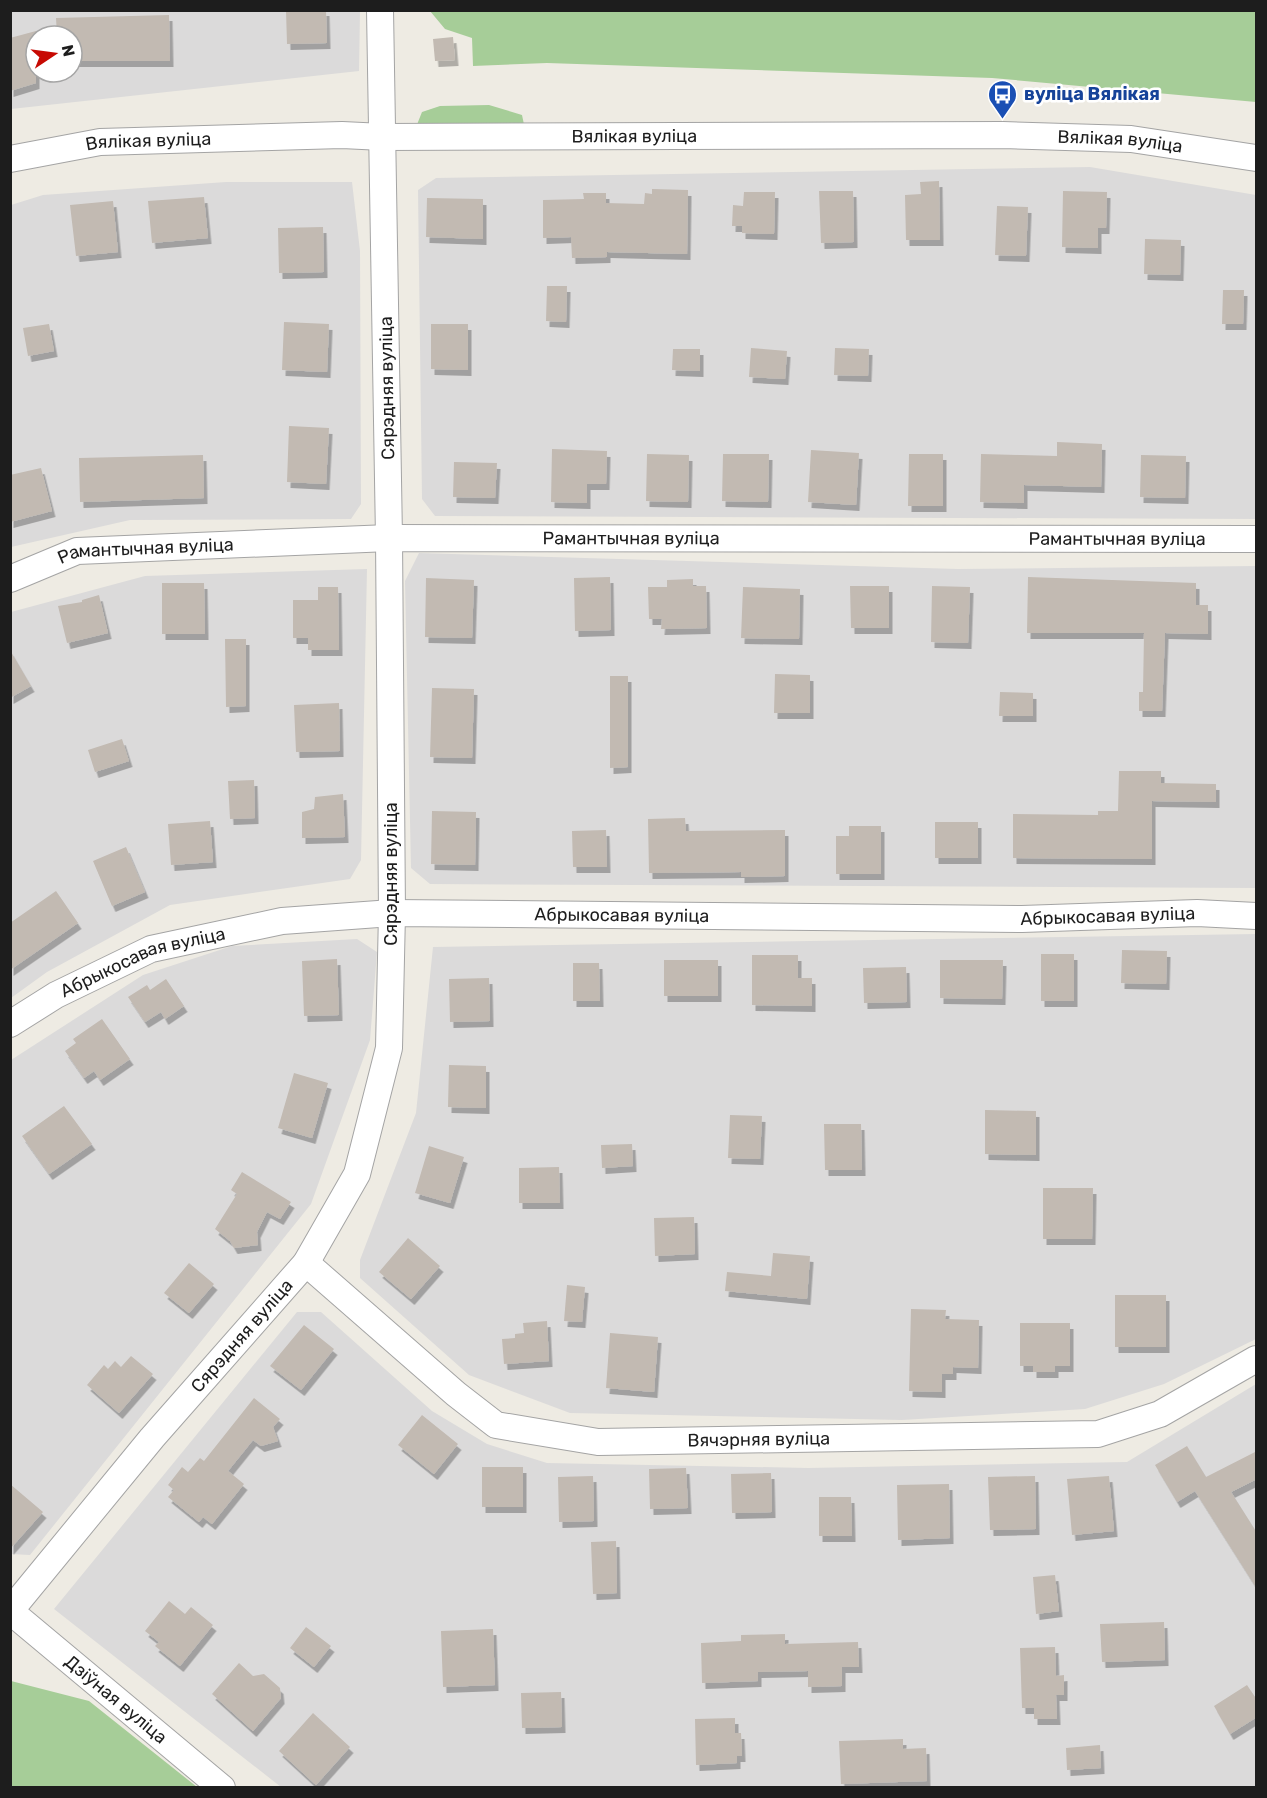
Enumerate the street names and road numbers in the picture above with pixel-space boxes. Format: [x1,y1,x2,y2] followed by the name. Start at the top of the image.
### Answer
[571,125,697,147] street label: Вялікая вуліца
[1057,126,1184,158] street label: Вялікая вуліца
[84,128,212,155] street label: Вялікая вуліца
[375,316,399,460] street label: Сярэдняя вуліца
[543,527,720,549] street label: Рамантычная вуліца
[1029,528,1206,550] street label: Рамантычная вуліца
[54,533,234,569] street label: Рамантычная вуліца
[380,802,402,946] street label: Сярэдняя вуліца
[1020,902,1196,930] street label: Абрыкосавая вуліца
[534,903,709,927] street label: Абрыкосавая вуліца
[57,922,227,1002] street label: Абрыкосавая вуліца
[186,1275,298,1397] street label: Сярэдняя вуліца
[687,1427,830,1452] street label: Вячэрняя вуліца
[60,1650,172,1748] street label: Дзіўная вуліца

